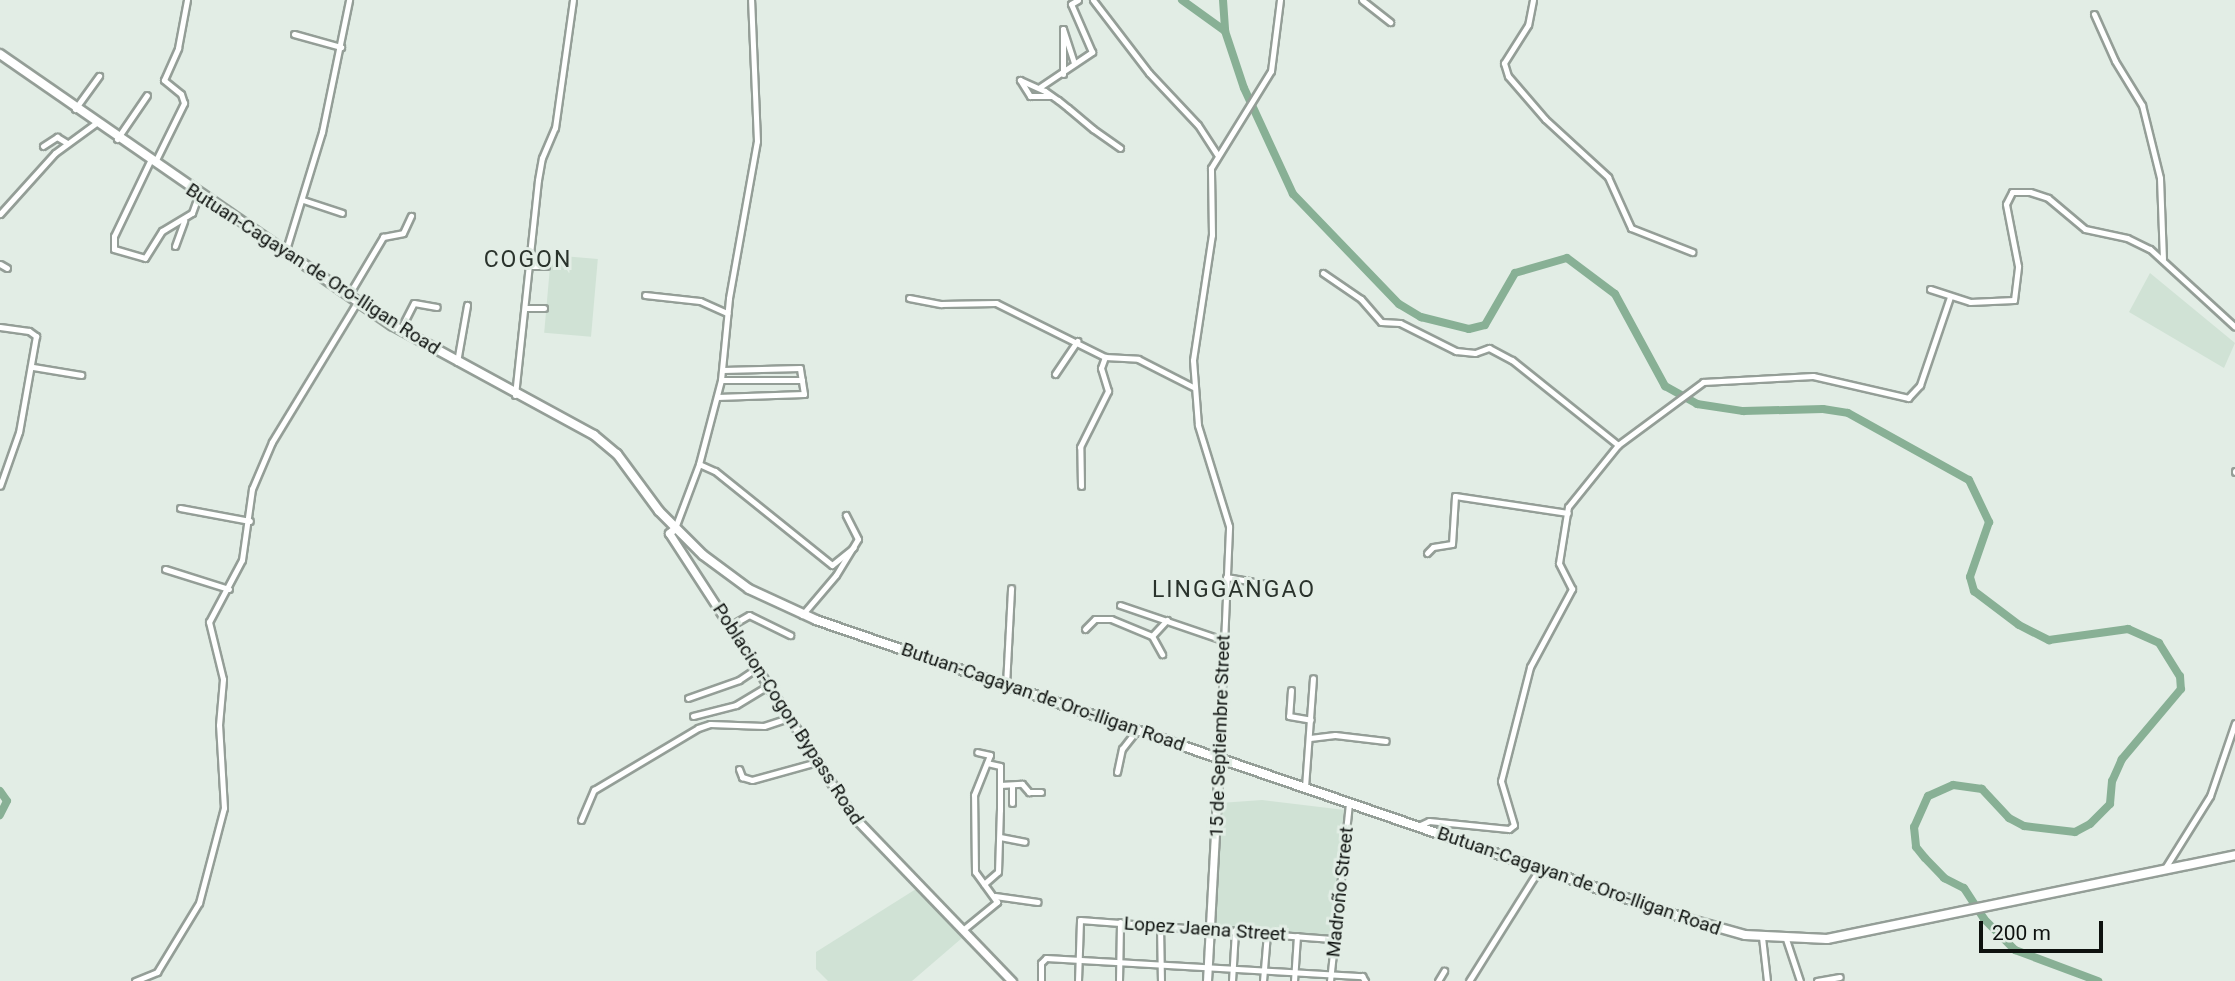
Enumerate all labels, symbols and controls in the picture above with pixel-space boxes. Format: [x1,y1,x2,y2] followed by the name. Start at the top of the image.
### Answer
[182,178,444,360] street label: Butuan-Cagayan de Oro-Iligan Road
[484,246,572,274] district label: COGON
[1153,576,1315,604] district label: LINGGANGAO
[708,599,868,829] street label: Poblacion-Cogon Bypass Road
[1205,634,1235,838] street label: 15 de Septiembre Street
[898,638,1188,756] street label: Butuan-Cagayan de Oro-Iligan Road
[1434,822,1724,940] street label: Butuan-Cagayan de Oro-Iligan Road
[1322,826,1358,958] street label: Madroño Street
[1983,908,2107,952] scale bar
[1123,912,1287,946] street label: Lopez Jaena Street
[1992,921,2051,945] text: 200 m

